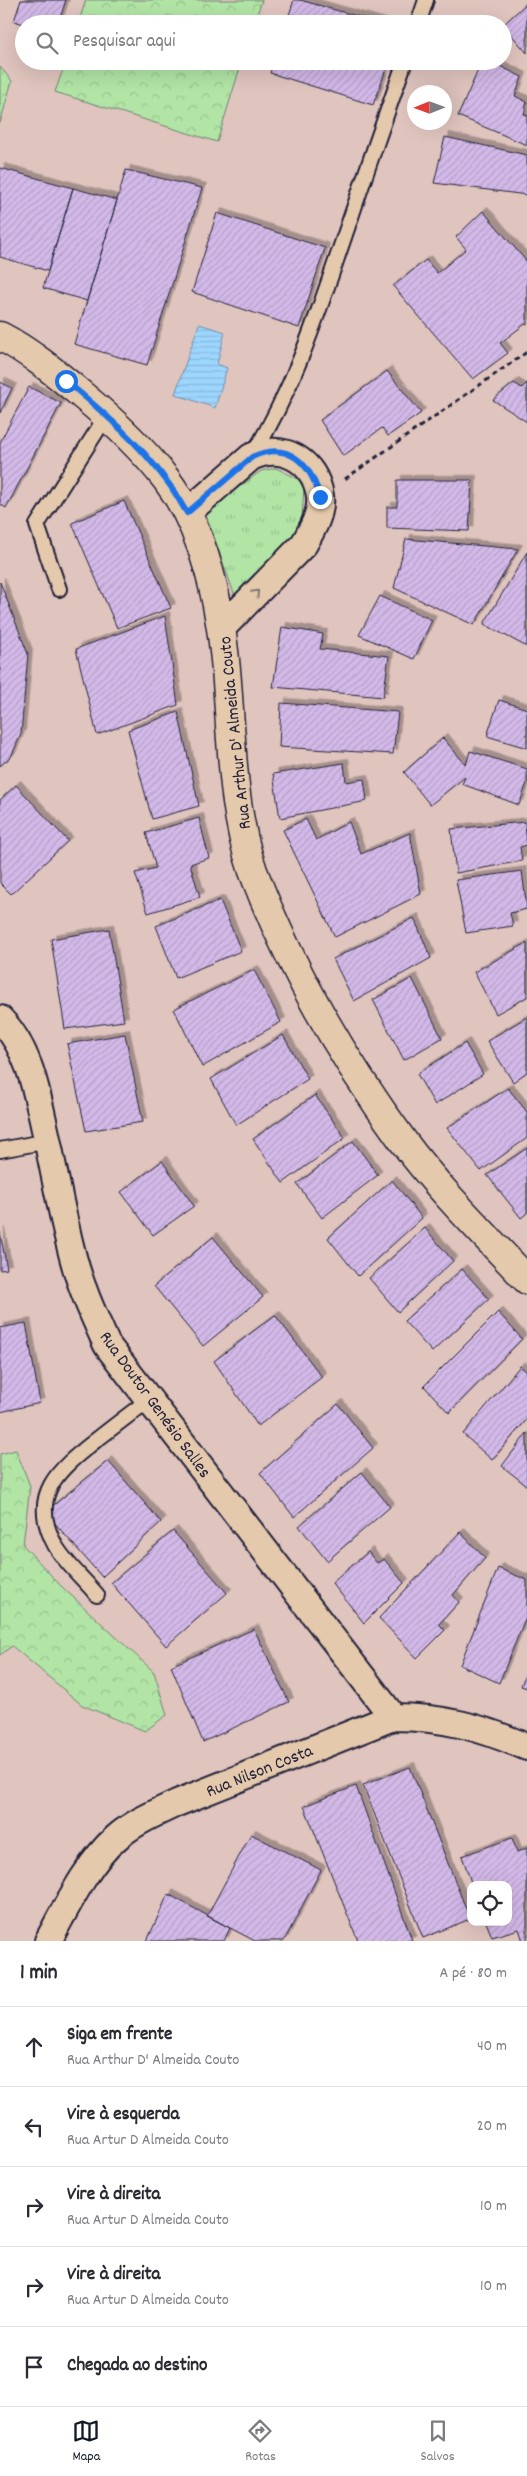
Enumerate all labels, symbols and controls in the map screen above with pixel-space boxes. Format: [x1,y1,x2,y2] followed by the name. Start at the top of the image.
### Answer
[15,15,512,70] search box
[33,29,61,57] icon: search
[73,29,175,56] text: Pesquisar aqui
[407,85,452,130] north arrow
[55,370,78,393] route start
[309,486,332,509] route end
[250,590,259,599] one-way arrow
[214,635,259,831] street label: Rua Arthur D' Almeida Couto
[92,1327,216,1484] street label: Rua Doutor Genésio Salles
[203,1739,318,1805] street label: Rua Nilson Costa
[467,1881,512,1926] map controls
[467,1881,512,1926] button: locate
[20,1959,57,1989] text: 1 min
[440,1962,507,1985] text: A pé · 80 m
[67,2022,172,2049] text: Siga em frente
[20,2033,48,2061] icon: ahead
[477,2035,507,2058] text: 40 m
[67,2049,239,2072] text: Rua Arthur D' Almeida Couto
[67,2102,179,2129] text: Vire à esquerda
[20,2113,48,2141] icon: left
[477,2115,507,2138] text: 20 m
[67,2129,229,2152] text: Rua Artur D Almeida Couto
[67,2182,160,2209] text: Vire à direita
[20,2193,48,2221] icon: right
[480,2195,507,2218] text: 10 m
[67,2209,229,2232] text: Rua Artur D Almeida Couto
[67,2262,160,2289] text: Vire à direita
[20,2273,48,2301] icon: right
[480,2275,507,2298] text: 10 m
[67,2289,229,2312] text: Rua Artur D Almeida Couto
[20,2353,48,2381] icon: arrive
[67,2353,208,2380] text: Chegada ao destino
[72,2417,100,2467] tab: Mapa
[245,2417,276,2467] tab: Rotas
[421,2417,455,2467] tab: Salvos

